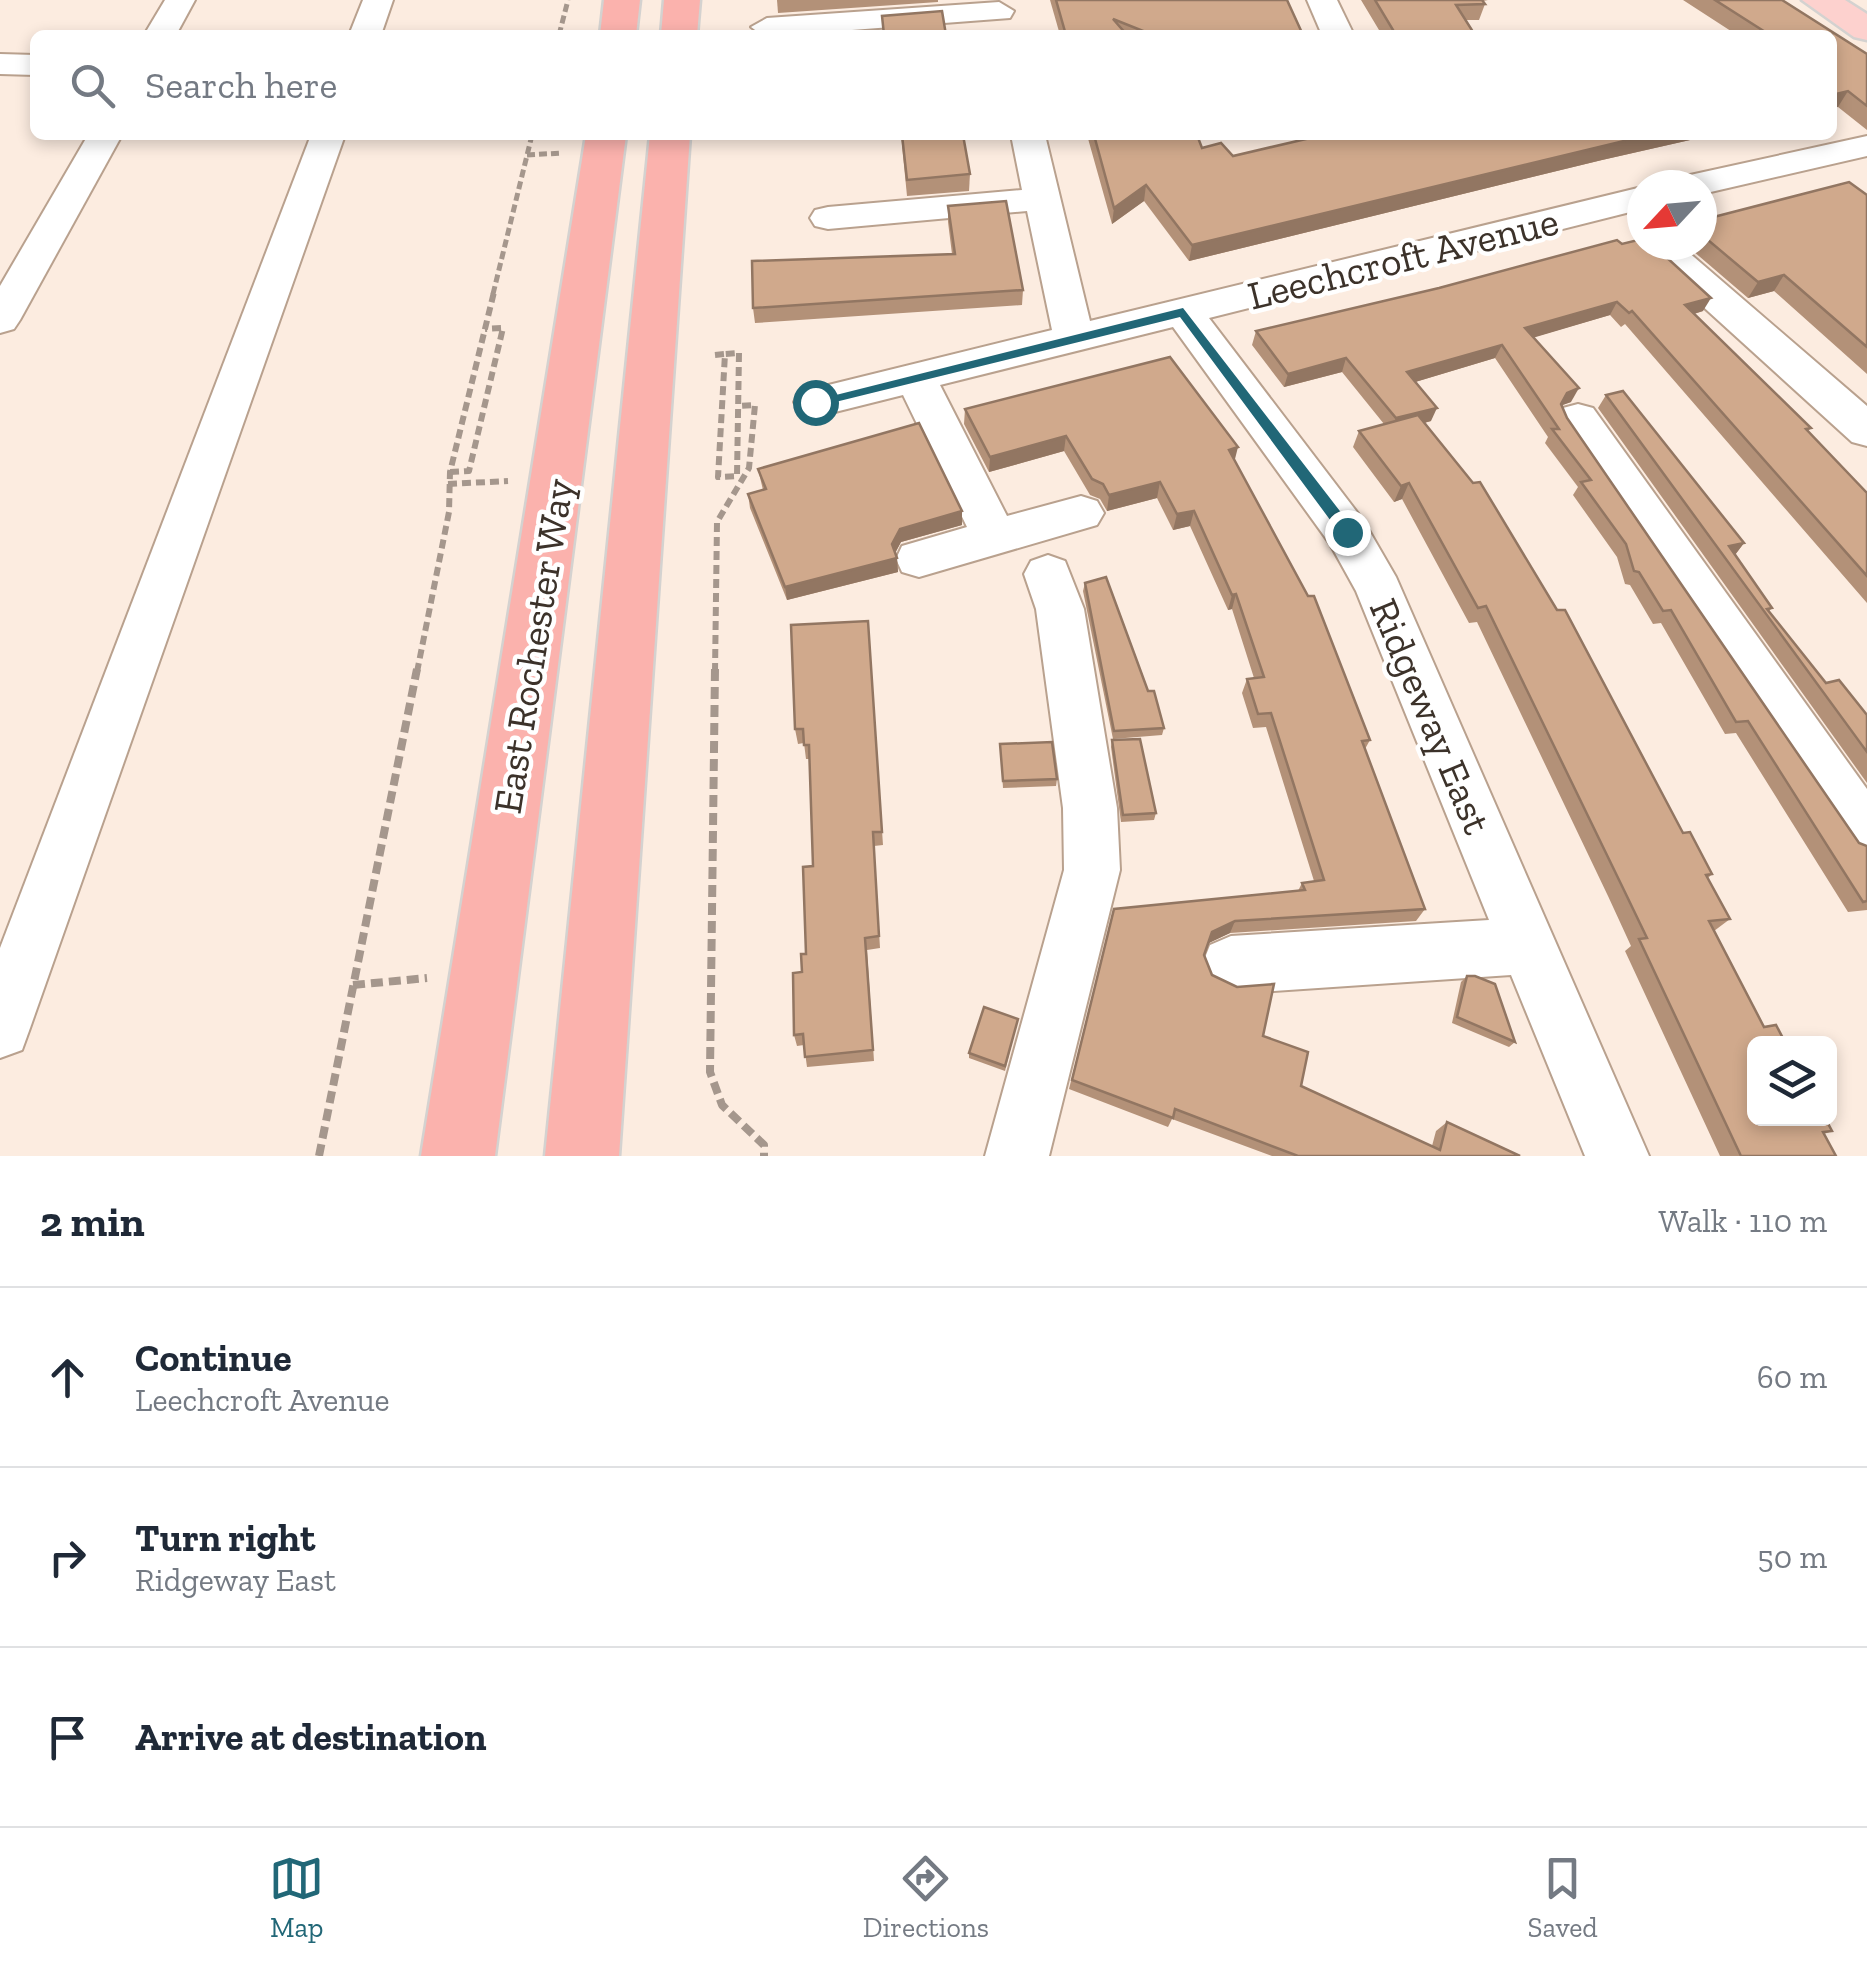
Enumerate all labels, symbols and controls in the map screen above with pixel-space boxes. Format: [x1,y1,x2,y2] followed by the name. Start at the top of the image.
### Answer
[30,30,1837,140] search box
[65,58,120,113] icon: search
[145,62,337,108] text: Search here
[1627,170,1717,260] north arrow
[1243,196,1563,320] street label: Leechcroft Avenue
[793,380,839,426] route start
[483,475,583,817] street label: East Rochester Way
[1325,510,1371,556] route end
[1360,591,1502,841] street label: Ridgeway East
[1747,1036,1837,1126] map controls
[1747,1036,1837,1126] button: layers
[40,1196,145,1247] text: 2 min
[1658,1202,1827,1240] text: Walk · 110 m
[135,1335,292,1381] text: Continue
[40,1350,95,1405] icon: ahead
[1757,1358,1827,1396] text: 60 m
[135,1381,390,1419] text: Leechcroft Avenue
[135,1515,315,1561] text: Turn right
[40,1530,95,1585] icon: right
[1757,1538,1827,1576] text: 50 m
[135,1561,336,1599] text: Ridgeway East
[40,1710,95,1765] icon: arrive
[135,1714,486,1760] text: Arrive at destination
[269,1851,324,1944] tab: Map
[863,1851,989,1944] tab: Directions
[1528,1851,1598,1944] tab: Saved

